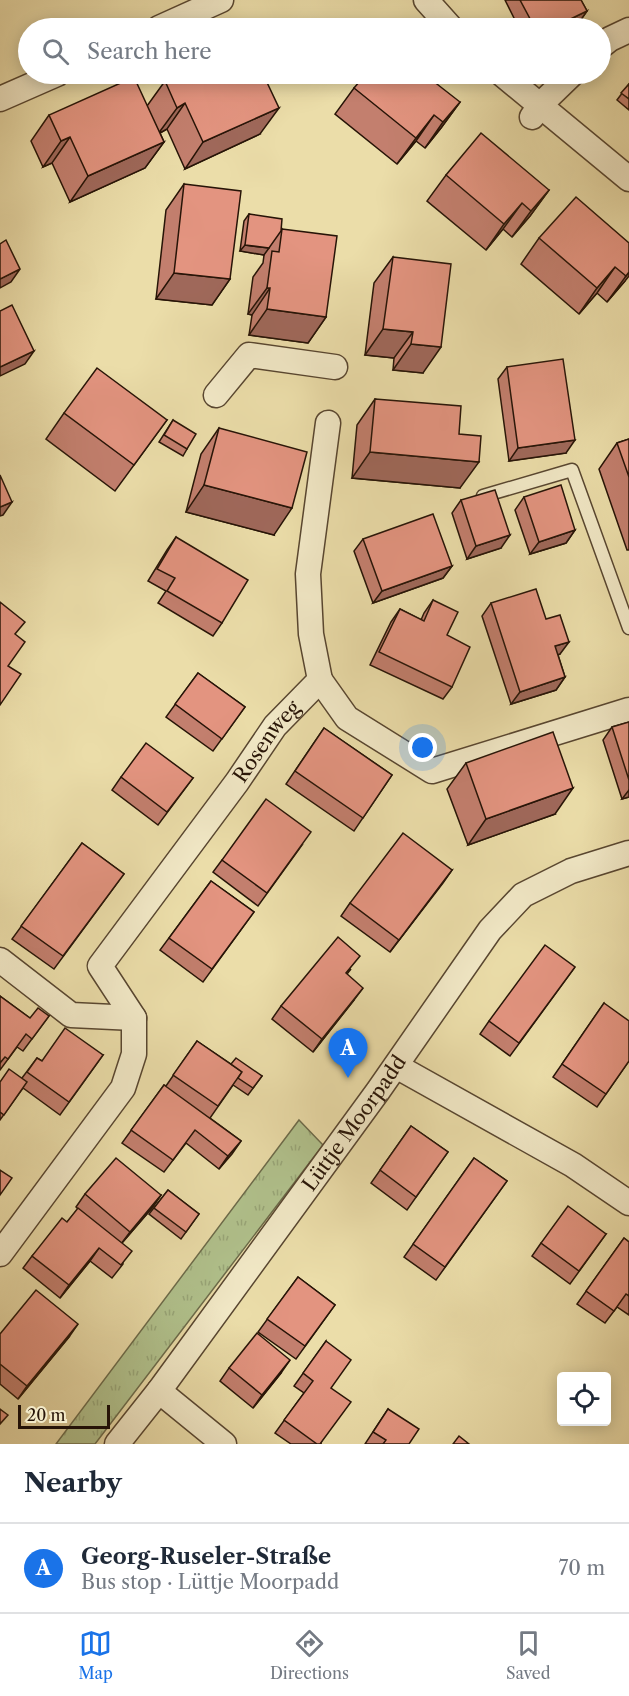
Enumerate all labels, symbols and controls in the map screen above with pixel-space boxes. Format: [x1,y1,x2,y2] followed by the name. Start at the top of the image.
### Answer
[18,18,611,84] search box
[39,35,72,68] icon: search
[87,38,212,65] text: Search here
[228,695,305,787] street label: Rosenweg
[408,733,437,762] your location
[328,1028,368,1078] pin: A
[297,1051,411,1196] street label: Lüttje Moorpadd
[557,1372,611,1426] map controls
[557,1372,611,1426] button: locate
[18,1402,110,1430] scale bar
[27,1405,66,1425] text: 20 m
[24,1467,122,1499] text: Nearby
[81,1543,331,1570] text: Georg-Ruseler-Straße
[36,1556,51,1580] text: A
[559,1556,605,1580] text: 70 m
[81,1570,339,1594] text: Bus stop · Lüttje Moorpadd
[79,1627,113,1683] tab: Map
[270,1627,349,1683] tab: Directions
[506,1627,550,1683] tab: Saved

